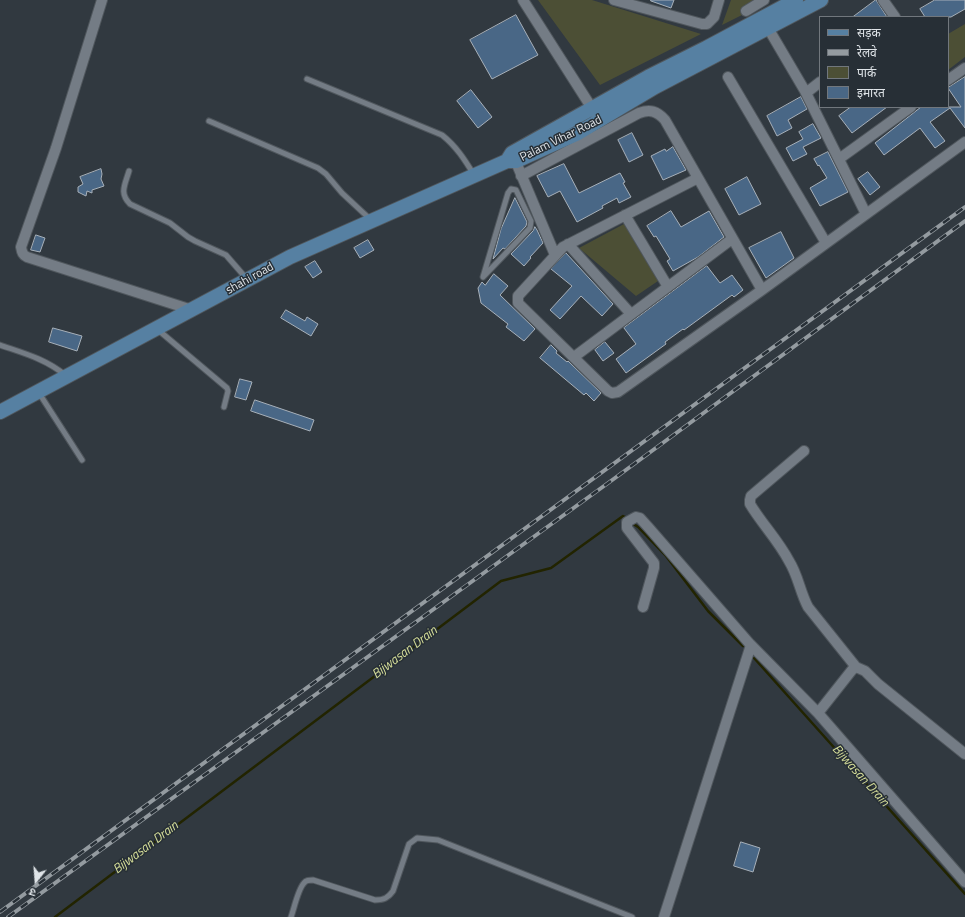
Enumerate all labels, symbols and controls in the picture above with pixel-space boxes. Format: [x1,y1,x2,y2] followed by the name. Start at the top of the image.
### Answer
[819,16,949,108] legend
[857,23,881,42] text: सड़क
[857,43,877,62] text: रेलवे
[857,63,876,82] text: पार्क
[857,83,885,102] text: इमारत
[518,113,604,165] street label: Palam Vihar Road
[224,260,276,298] street label: shahi road
[369,623,441,683] water label: Bijwasan Drain
[828,742,892,810] water label: Bijwasan Drain
[110,818,182,878] water label: Bijwasan Drain
[16,861,56,901] north arrow
[27,884,38,901] text: उ

